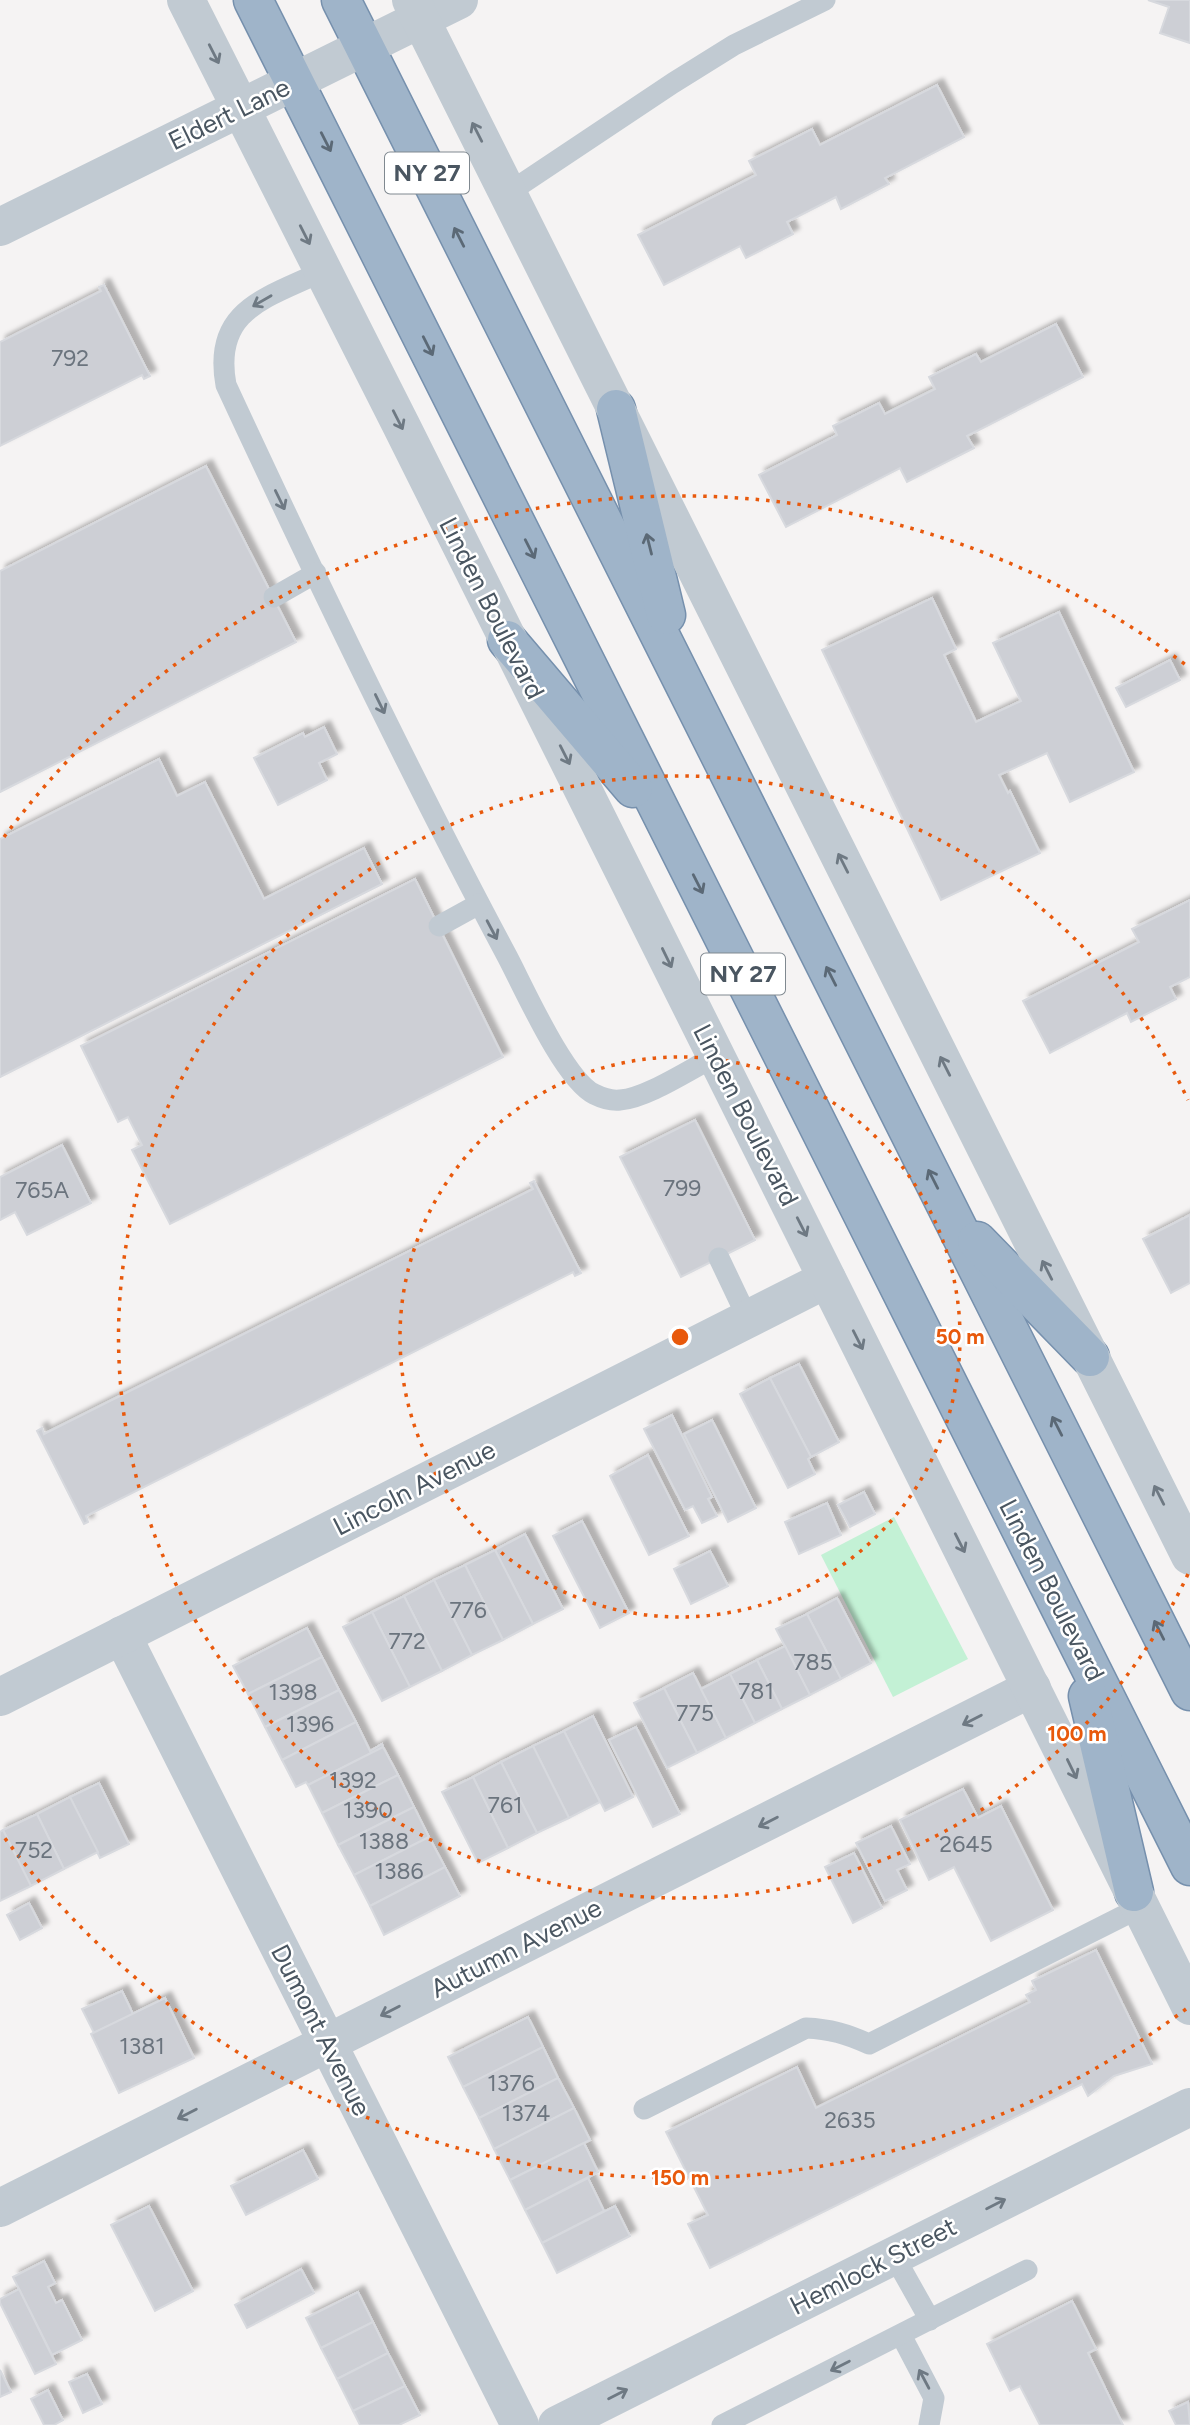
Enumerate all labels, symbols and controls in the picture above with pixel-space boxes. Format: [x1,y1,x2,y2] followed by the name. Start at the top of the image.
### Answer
[207,43,221,64] one-way arrow
[163,71,295,157] street label: Eldert Lane
[470,122,484,143] one-way arrow
[319,131,333,152] one-way arrow
[385,153,469,194] road number: NY 27
[299,224,313,245] one-way arrow
[452,227,466,248] one-way arrow
[253,294,273,308] one-way arrow
[421,335,435,355] one-way arrow
[51,344,89,372] house number: 792
[391,409,405,430] one-way arrow
[274,489,288,510] one-way arrow
[432,512,552,704] street label: Linden Boulevard
[642,533,655,556] one-way arrow
[523,538,537,559] one-way arrow
[373,693,387,714] one-way arrow
[559,744,573,765] one-way arrow
[836,853,850,874] one-way arrow
[691,873,705,894] one-way arrow
[486,919,500,939] one-way arrow
[660,947,674,968] one-way arrow
[701,954,785,994] road number: NY 27
[824,966,838,987] one-way arrow
[686,1019,806,1211] street label: Linden Boulevard
[938,1056,952,1077] one-way arrow
[926,1169,940,1190] one-way arrow
[663,1174,701,1202] house number: 799
[15,1176,70,1204] house number: 765A
[795,1216,809,1237] one-way arrow
[1039,1260,1053,1281] one-way arrow
[935,1324,985,1349] text: 50 m
[668,1325,692,1349] centre of rings
[851,1329,865,1350] one-way arrow
[1050,1417,1064,1437] one-way arrow
[328,1433,500,1543] street label: Lincoln Avenue
[1152,1485,1166,1506] one-way arrow
[992,1494,1112,1686] street label: Linden Boulevard
[953,1532,967,1553] one-way arrow
[449,1596,487,1624] house number: 776
[1152,1620,1166,1641] one-way arrow
[388,1627,426,1655] house number: 772
[793,1648,833,1676] house number: 785
[738,1677,774,1705] house number: 781
[268,1678,318,1706] house number: 1398
[676,1699,714,1727] house number: 775
[286,1710,334,1738] house number: 1396
[962,1713,983,1727] one-way arrow
[1047,1721,1107,1746] text: 100 m
[1066,1758,1080,1779] one-way arrow
[329,1766,377,1794] house number: 1392
[488,1791,522,1819] house number: 761
[343,1796,393,1824] house number: 1390
[759,1815,779,1829] one-way arrow
[359,1827,409,1855] house number: 1388
[939,1830,993,1858] house number: 2645
[15,1836,53,1864] house number: 752
[374,1857,424,1885] house number: 1386
[425,1891,607,2005] street label: Autumn Avenue
[264,1939,378,2121] street label: Dumont Avenue
[380,2005,401,2019] one-way arrow
[119,2032,165,2060] house number: 1381
[487,2069,535,2097] house number: 1376
[502,2099,550,2127] house number: 1374
[824,2106,876,2134] house number: 2635
[177,2107,198,2121] one-way arrow
[651,2165,709,2190] text: 150 m
[985,2197,1006,2211] one-way arrow
[784,2210,962,2322] street label: Hemlock Street
[830,2359,851,2373] one-way arrow
[917,2369,931,2390] one-way arrow
[607,2387,628,2401] one-way arrow

